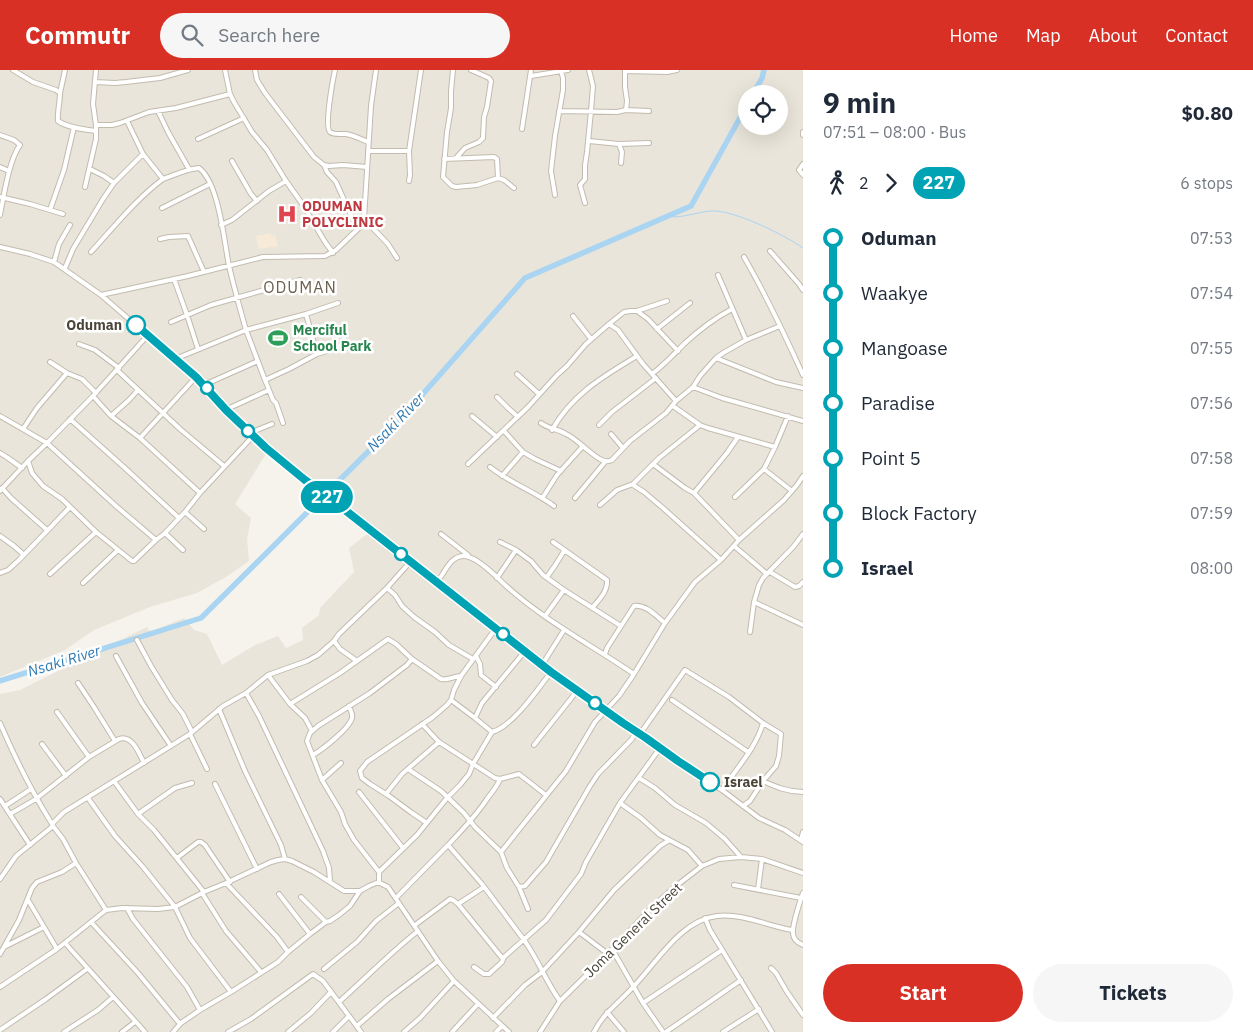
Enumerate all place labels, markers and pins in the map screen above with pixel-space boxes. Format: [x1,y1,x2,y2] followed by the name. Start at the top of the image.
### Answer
[302,197,384,231] place label: ODUMAN POLYCLINIC
[276,203,298,225] hospital icon: ODUMAN POLYCLINIC
[126,315,146,335] marker: Oduman
[66,316,122,334] place label: Oduman
[293,321,372,355] place label: Merciful School Park
[267,327,289,349] sports icon: Merciful School Park
[200,381,214,395] unlabelled marker
[241,424,255,438] unlabelled marker
[394,547,408,561] unlabelled marker
[496,627,510,641] unlabelled marker
[588,696,602,710] unlabelled marker
[700,772,720,792] marker: Israel
[724,773,763,791] place label: Israel

